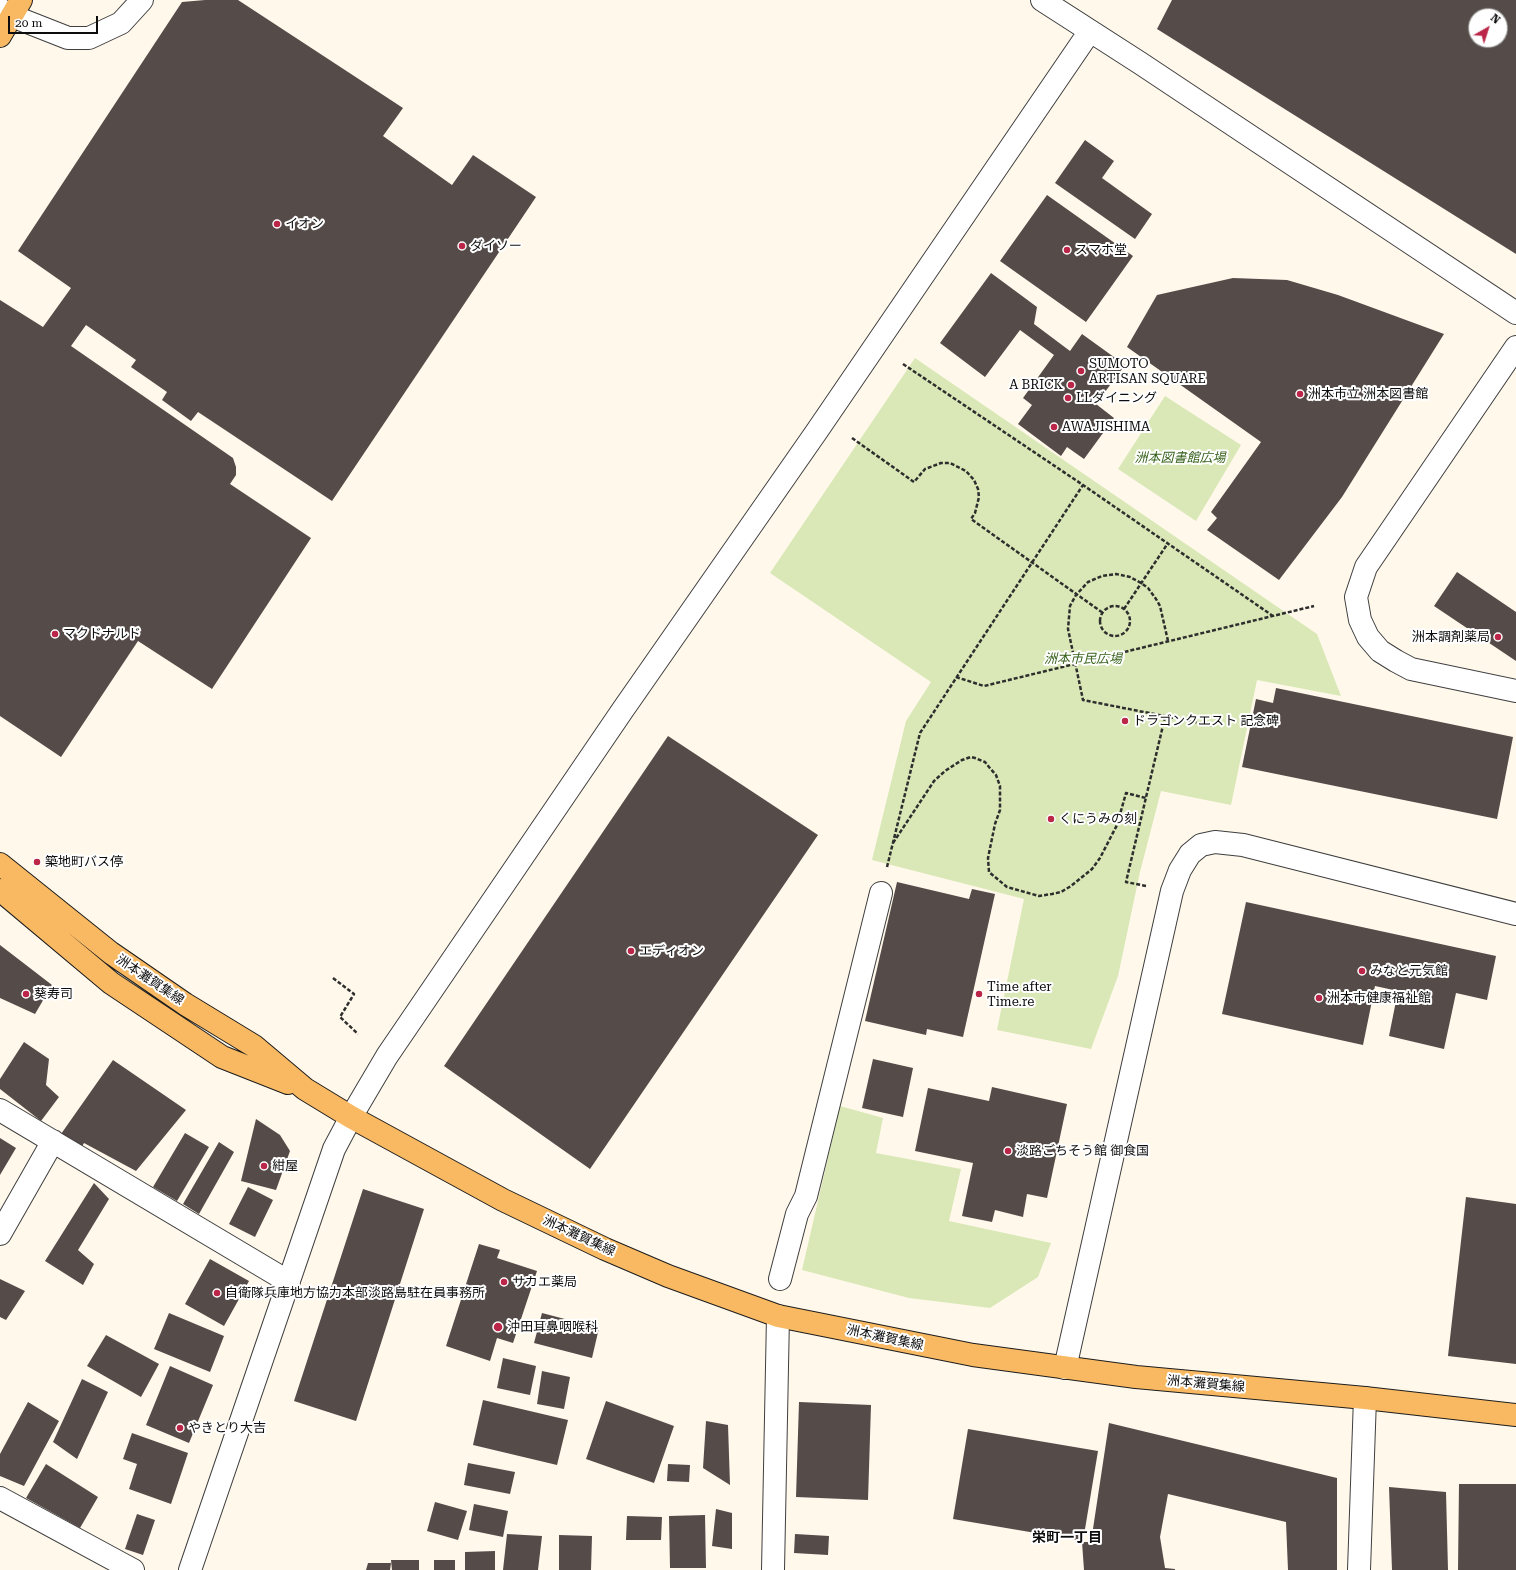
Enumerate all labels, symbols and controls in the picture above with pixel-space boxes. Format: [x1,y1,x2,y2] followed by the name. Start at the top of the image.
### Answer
[10,8,100,34] scale bar
[1468,8,1508,48] north arrow
[1488,11,1503,27] text: N
[15,16,42,30] text: 20 m
[285,216,324,232] place label: イオン
[272,219,282,229] marker: イオン
[470,238,522,254] place label: ダイソー
[457,241,467,251] marker: ダイソー
[1075,242,1127,258] place label: スマホ堂
[1062,245,1072,255] marker: スマホ堂
[1089,356,1206,387] place label: SUMOTO ARTISAN SQUARE
[1076,366,1086,376] marker: SUMOTO ARTISAN SQUARE
[1009,377,1063,393] place label: A BRICK
[1066,380,1076,390] marker: A BRICK
[1308,386,1428,402] place label: 洲本市立 洲本図書館
[1295,389,1305,399] marker: 洲本市立 洲本図書館
[1076,390,1157,406] place label: LLダイニング
[1063,393,1073,403] marker: LLダイニング
[1062,419,1150,435] place label: AWAJISHIMA
[1049,422,1059,432] marker: AWAJISHIMA
[1135,450,1225,466] park label: 洲本図書館広場
[63,626,141,642] place label: マクドナルド
[50,629,60,639] marker: マクドナルド
[1412,629,1490,645] place label: 洲本調剤薬局
[1493,632,1503,642] marker: 洲本調剤薬局
[1044,651,1122,667] park label: 洲本市民広場
[1133,713,1279,729] place label: ドラゴンクエスト 記念碑
[1120,716,1130,726] marker: ドラゴンクエスト 記念碑
[1059,811,1137,827] place label: くにうみの刻
[1046,814,1056,824] marker: くにうみの刻
[45,854,123,870] place label: 築地町バス停
[32,857,42,867] marker: 築地町バス停
[639,943,704,959] place label: エディオン
[626,946,636,956] marker: エディオン
[113,952,187,1008] street label: 洲本灘賀集線
[1370,963,1448,979] place label: みなと元気館
[1357,966,1367,976] marker: みなと元気館
[987,979,1052,1010] place label: Time after Time.re
[34,986,73,1002] place label: 葵寿司
[21,989,31,999] marker: 葵寿司
[974,989,984,999] marker: Time after Time.re
[1327,990,1431,1006] place label: 洲本市健康福祉館
[1314,993,1324,1003] marker: 洲本市健康福祉館
[1016,1143,1149,1159] place label: 淡路ごちそう館 御食国
[1003,1146,1013,1156] marker: 淡路ごちそう館 御食国
[272,1158,298,1174] place label: 紺屋
[259,1161,269,1171] marker: 紺屋
[540,1212,618,1260] street label: 洲本灘賀集線
[512,1274,577,1290] place label: サカエ薬局
[499,1277,509,1287] marker: サカエ薬局
[225,1285,485,1301] place label: 自衛隊兵庫地方協力本部淡路島駐在員事務所
[212,1288,222,1298] marker: 自衛隊兵庫地方協力本部淡路島駐在員事務所
[507,1319,598,1335] place label: 沖田耳鼻咽喉科
[492,1321,504,1333] marker: 沖田耳鼻咽喉科
[845,1322,925,1354] street label: 洲本灘賀集線
[1166,1373,1246,1395] street label: 洲本灘賀集線
[188,1420,266,1436] place label: やきとり大吉
[175,1423,185,1433] marker: やきとり大吉
[1032,1530,1102,1546] district label: 栄町一丁目

